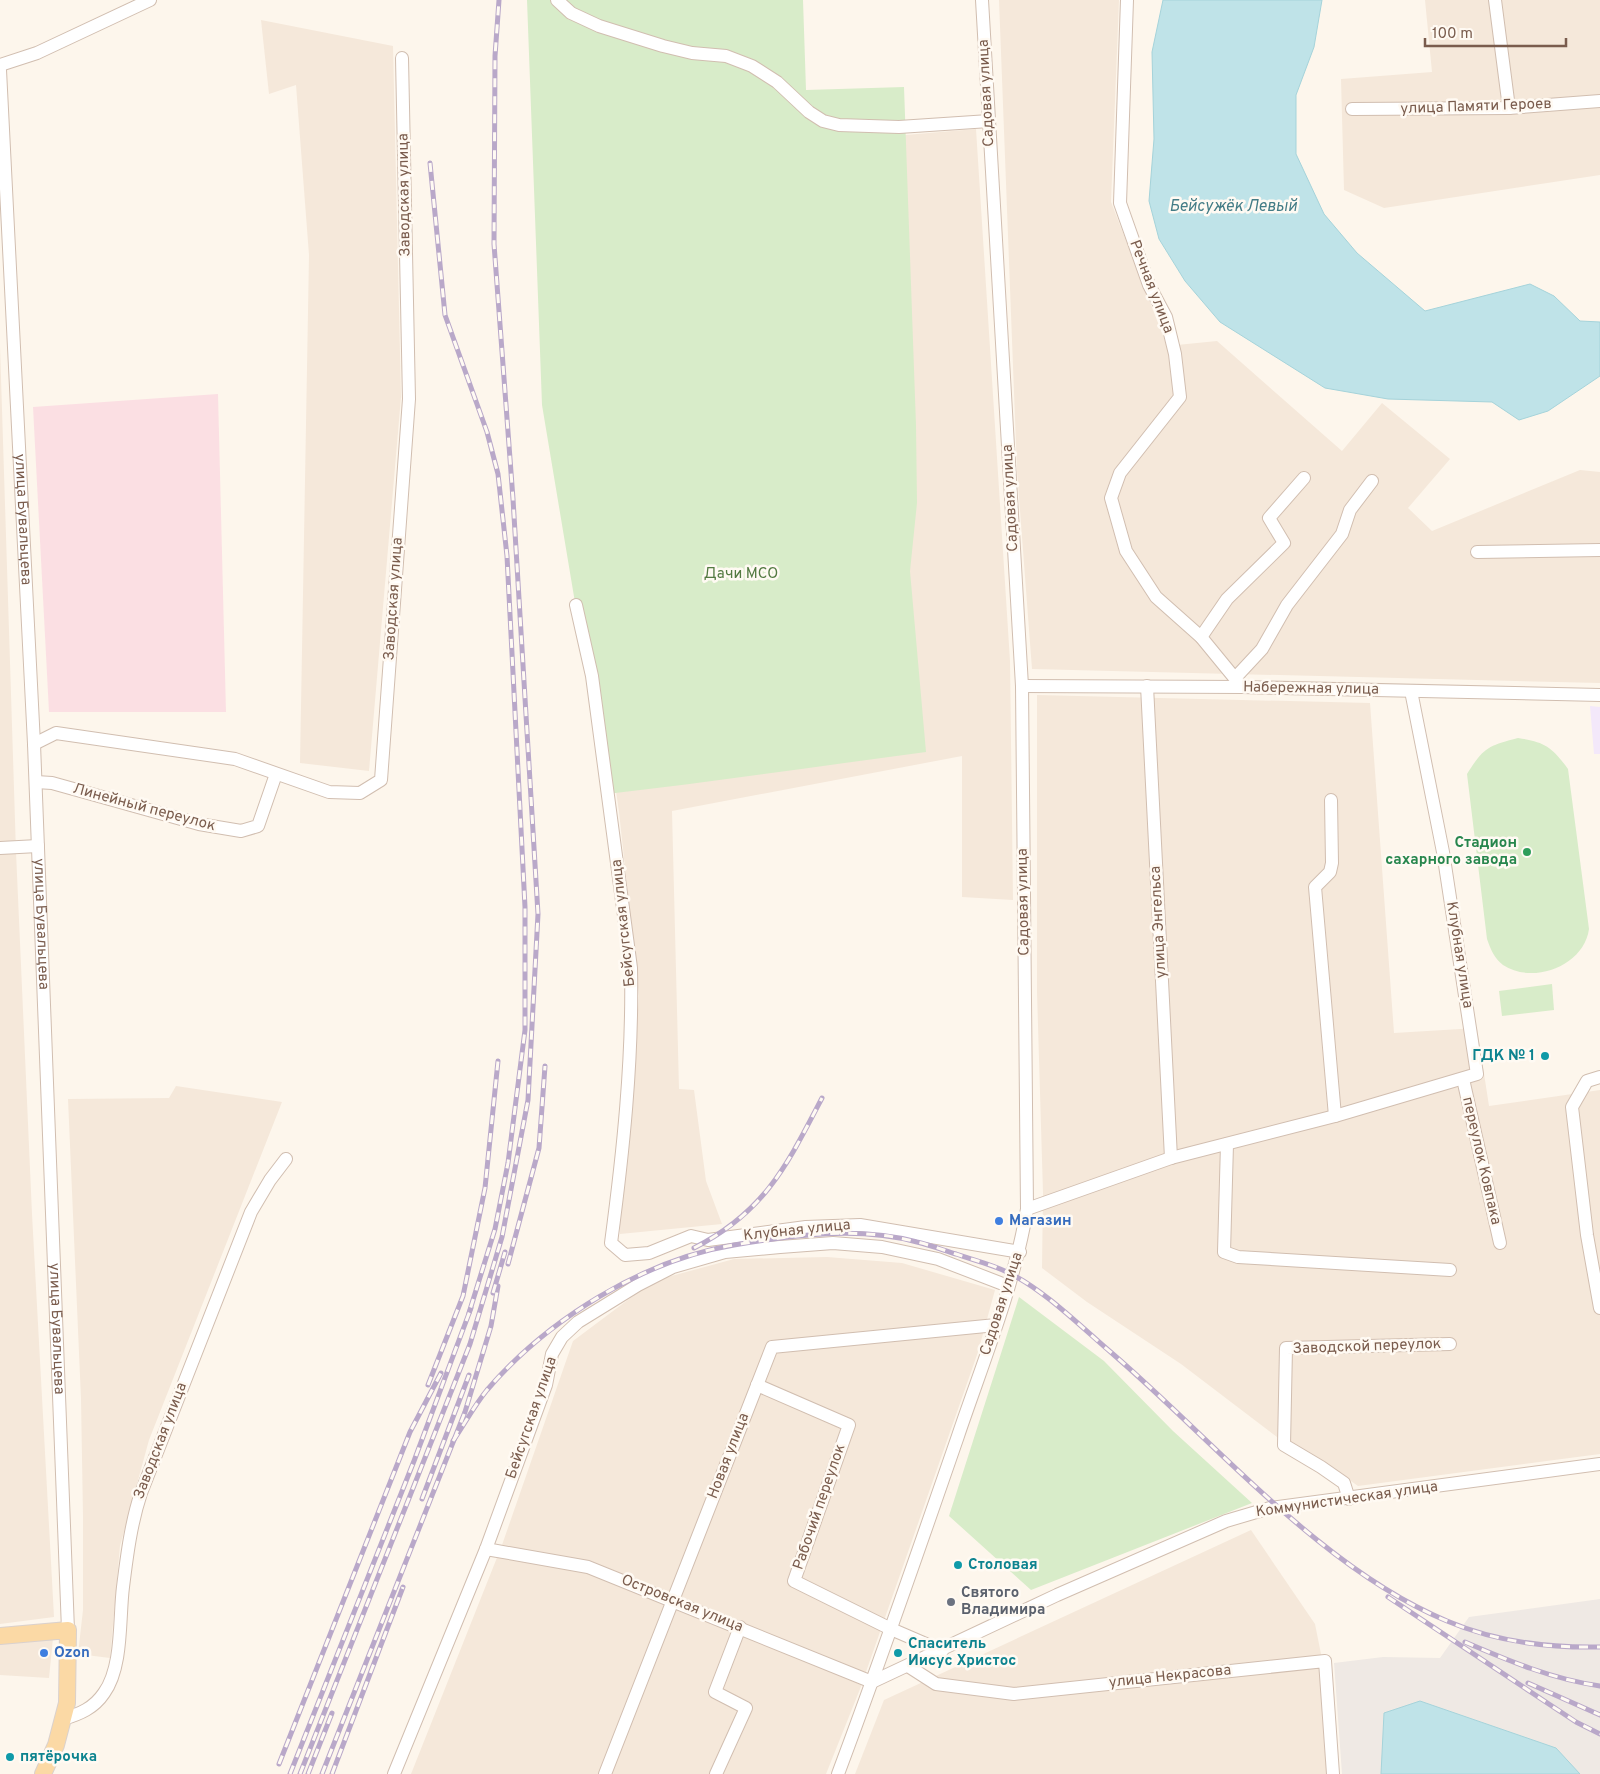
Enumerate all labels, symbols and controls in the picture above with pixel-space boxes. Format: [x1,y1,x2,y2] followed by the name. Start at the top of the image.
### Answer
[1425,15,1566,47] scale bar
[1432,25,1473,44] text: 100 m
[975,39,999,147] street label: Садовая улица
[1400,95,1552,119] street label: улица Памяти Героев
[394,133,416,257] street label: Заводская улица
[1169,197,1298,217] water label: Бейсужёк Левый
[1124,238,1178,336] street label: Речная улица
[999,444,1023,552] street label: Садовая улица
[10,453,35,586] street label: улица Бувальцева
[380,537,408,661] street label: Заводская улица
[704,565,778,584] park label: Дачи МСО
[1243,678,1379,700] street label: Набережная улица
[70,780,218,836] street label: Линейный переулок
[1385,834,1517,870] place label: Стадион сахарного завода
[1521,846,1533,858] marker: Стадион сахарного завода
[1014,848,1034,956] street label: Садовая улица
[29,858,53,990] street label: улица Бувальцева
[608,858,640,988] street label: Бейсугская улица
[1147,865,1171,979] street label: улица Энгельса
[1441,900,1477,1010] street label: Клубная улица
[1472,1047,1535,1066] place label: ГДК № 1
[1539,1050,1551,1062] marker: ГДК № 1
[1457,1095,1505,1227] street label: переулок Ковпака
[1009,1212,1072,1231] place label: Магазин
[993,1215,1005,1227] marker: Магазин
[742,1216,852,1246] street label: Клубная улица
[976,1250,1028,1358] street label: Садовая улица
[44,1263,68,1395] street label: улица Бувальцева
[1292,1335,1442,1359] street label: Заводской переулок
[502,1354,562,1482] street label: Бейсугская улица
[130,1380,192,1502] street label: Заводская улица
[704,1410,754,1502] street label: Новая улица
[790,1442,850,1572] street label: Рабочий переулок
[1255,1478,1439,1522] street label: Коммунистическая улица
[968,1556,1038,1575] place label: Столовая
[952,1559,964,1571] marker: Столовая
[618,1571,746,1637] street label: Островская улица
[961,1584,1045,1620] place label: Святого Владимира
[945,1596,957,1608] marker: Святого Владимира
[908,1635,1016,1671] place label: Спаситель Иисус Христос
[54,1644,90,1663] place label: Ozon
[38,1647,50,1659] marker: Ozon
[892,1647,904,1659] marker: Спаситель Иисус Христос
[1108,1661,1232,1693] street label: улица Некрасова
[20,1748,97,1767] place label: пятёрочка
[4,1751,16,1763] marker: пятёрочка

